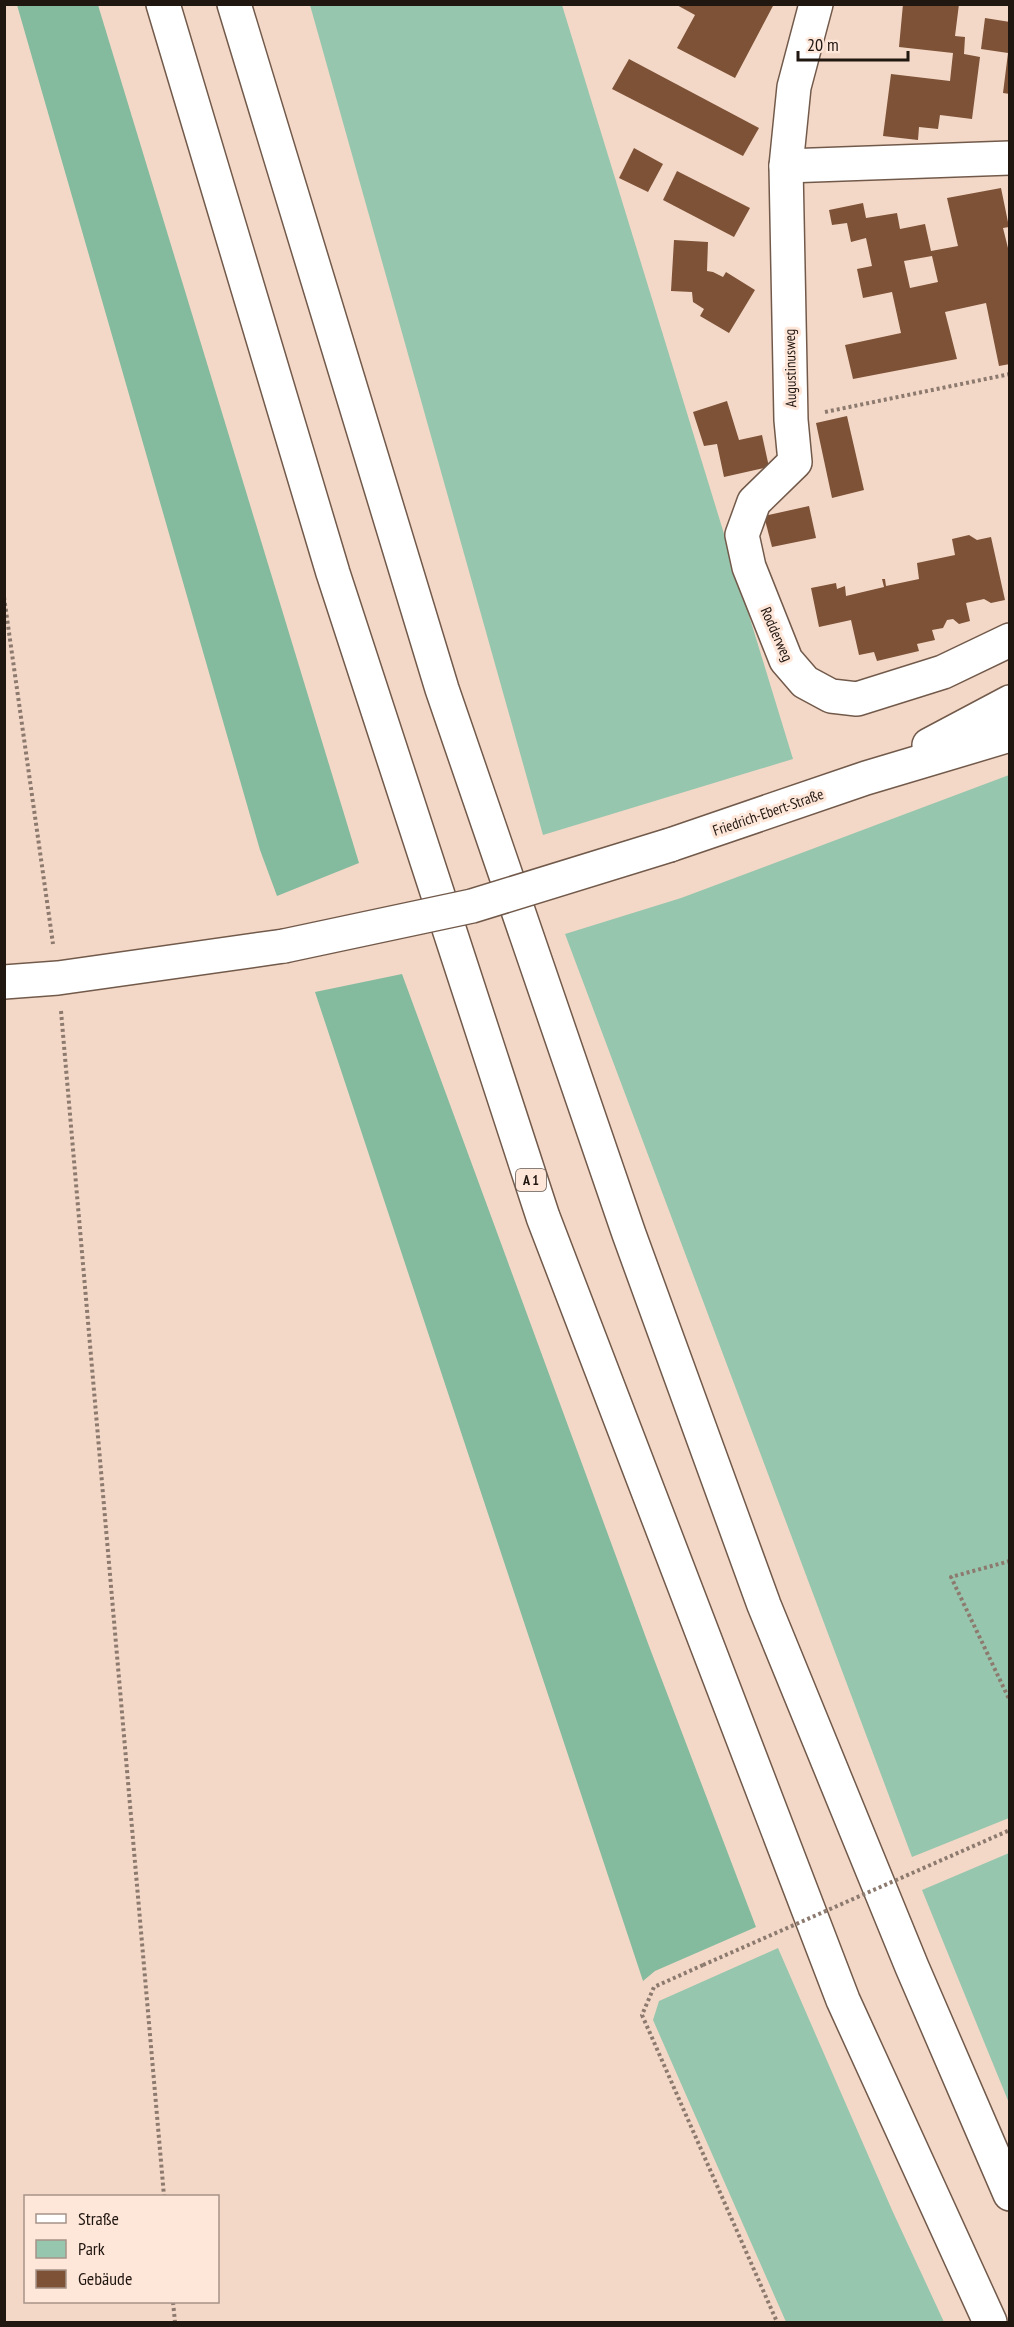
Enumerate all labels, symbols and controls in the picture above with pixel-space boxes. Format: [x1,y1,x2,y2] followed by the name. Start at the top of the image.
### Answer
[798,24,908,62] scale bar
[807,33,839,56] text: 20 m
[780,329,800,407] street label: Augustinusweg
[757,604,797,664] street label: Rodderweg
[710,784,826,840] street label: Friedrich-Ebert-Straße
[516,1169,546,1191] road number: A 1
[24,2195,219,2303] legend
[78,2207,119,2230] text: Straße
[78,2237,105,2260] text: Park
[78,2267,132,2290] text: Gebäude

